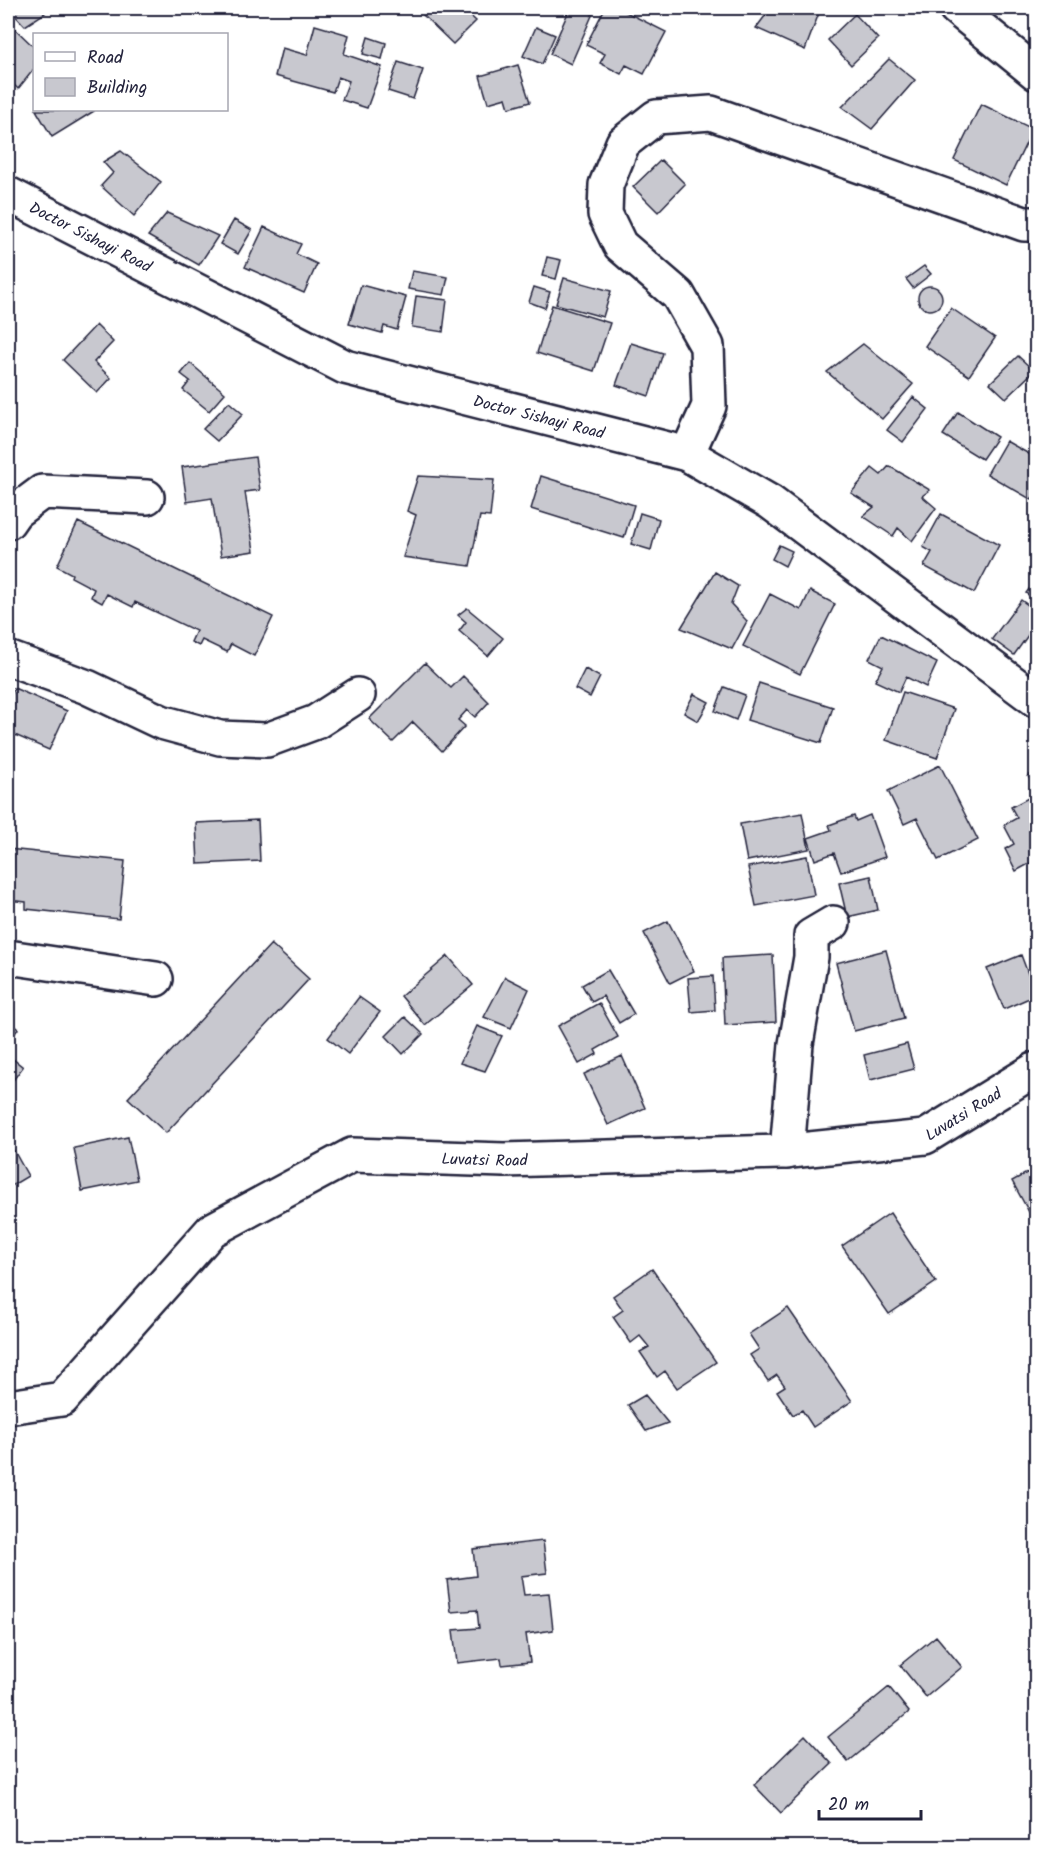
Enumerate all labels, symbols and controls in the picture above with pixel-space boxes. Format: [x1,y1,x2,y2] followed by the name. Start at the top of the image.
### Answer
[33,33,228,111] legend
[87,44,124,73] text: Road
[87,74,147,103] text: Building
[24,196,157,280] street label: Doctor Sishayi Road
[470,389,608,447] street label: Doctor Sishayi Road
[921,1081,1008,1148] street label: Luvatsi Road
[441,1147,529,1174] street label: Luvatsi Road
[819,1783,921,1821] scale bar
[828,1791,869,1820] text: 20 m

